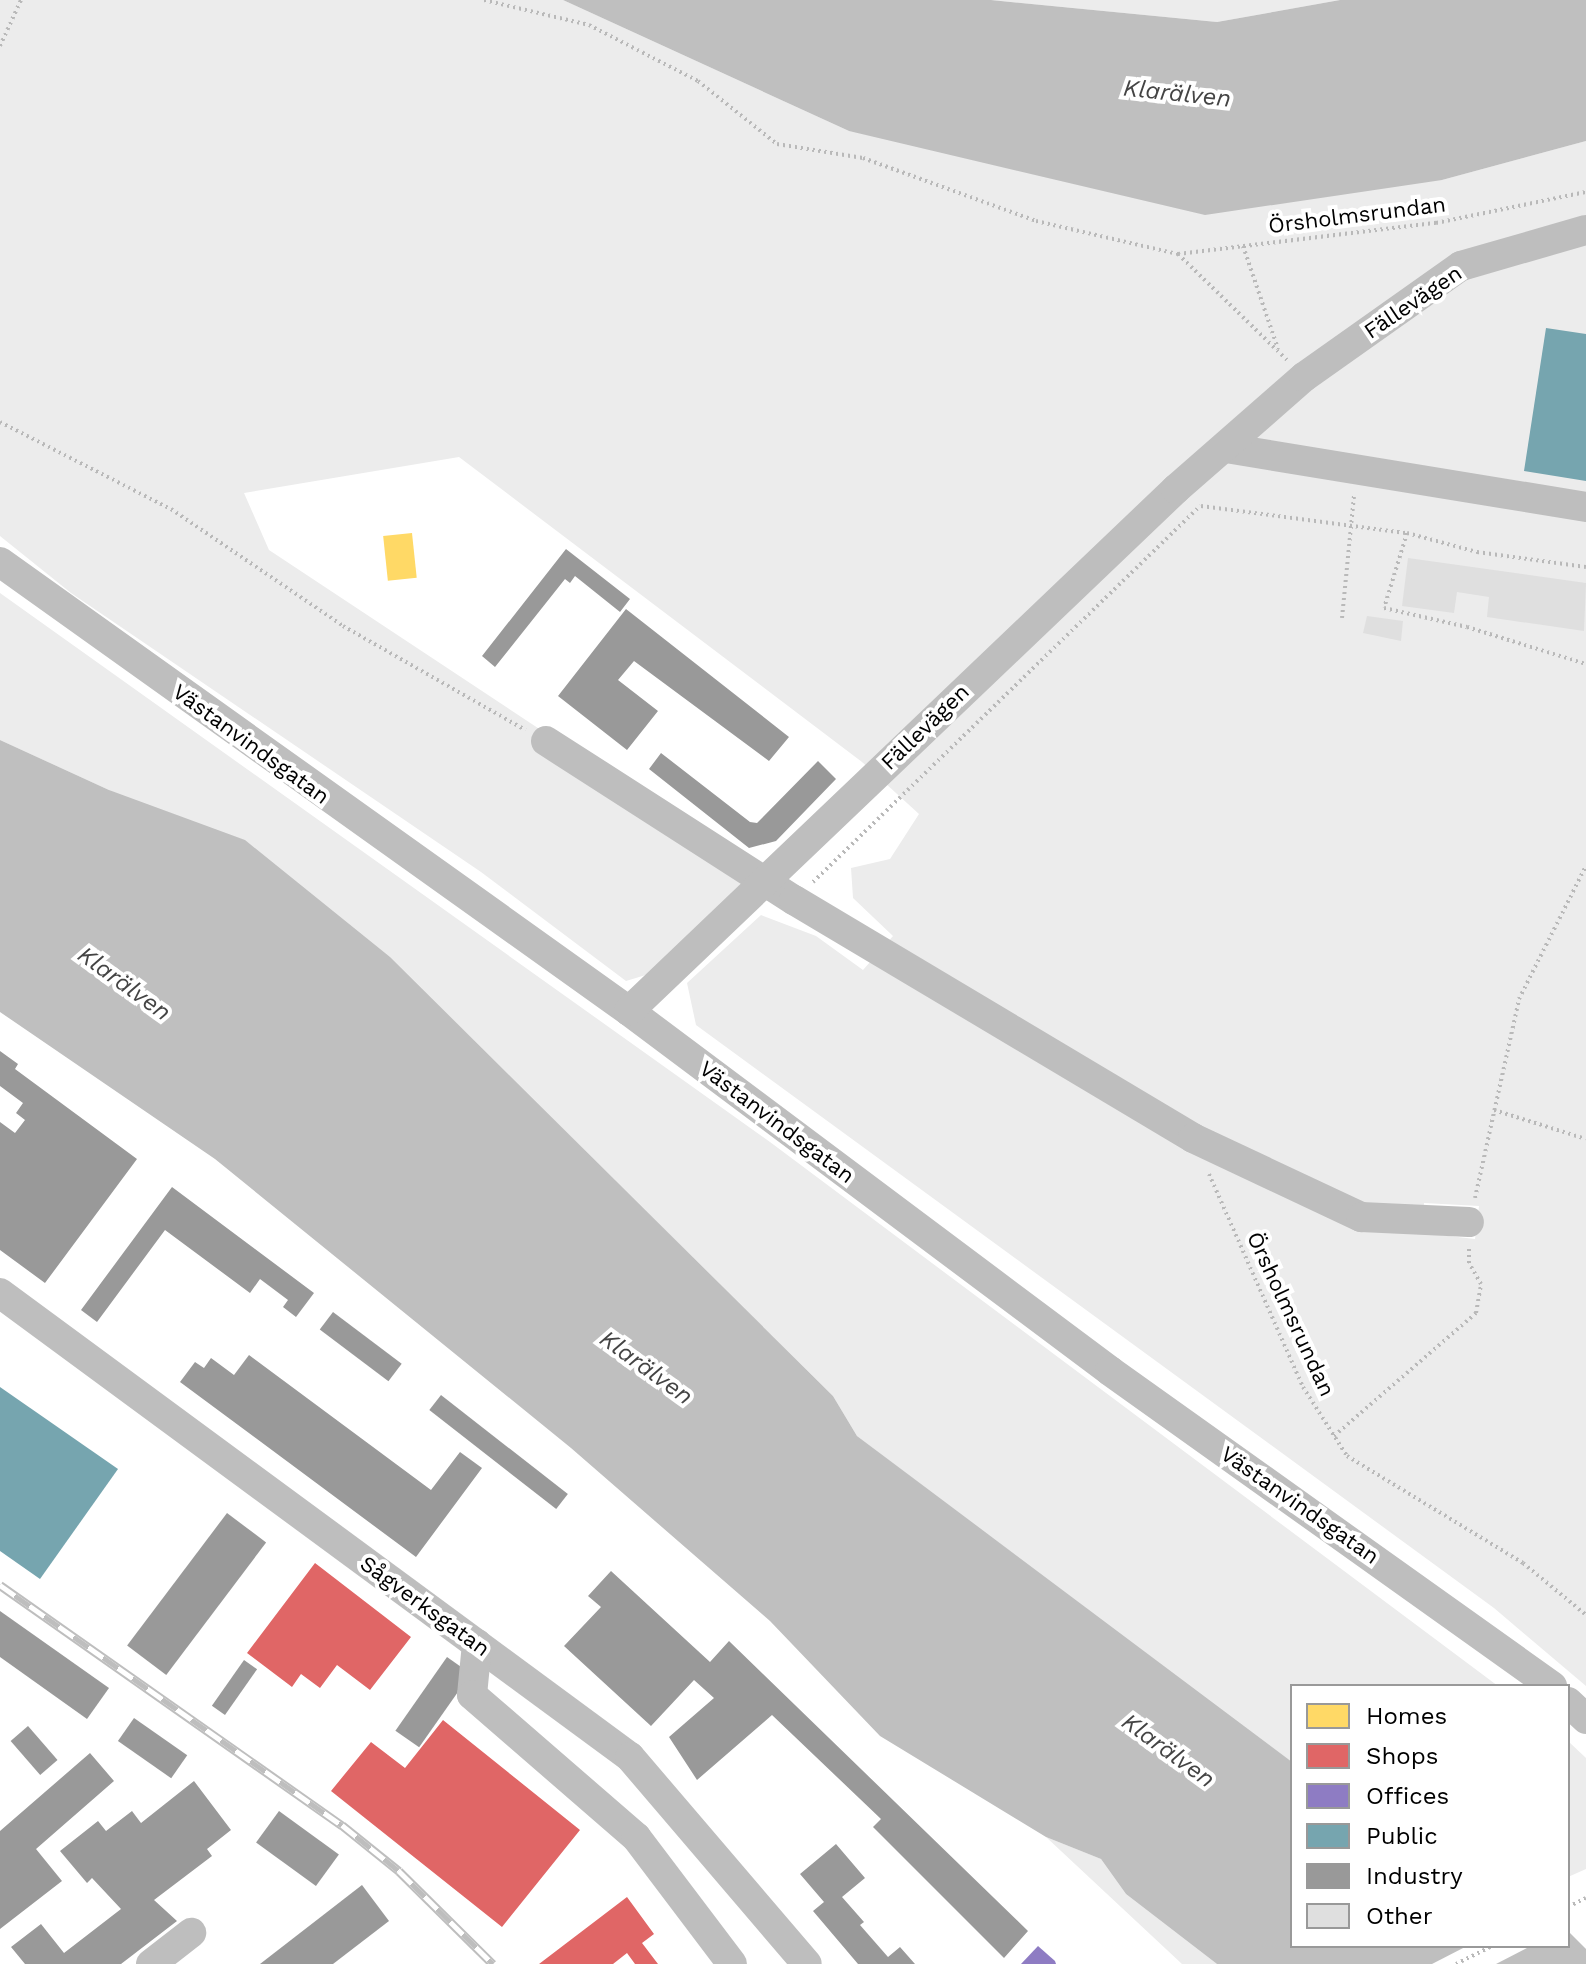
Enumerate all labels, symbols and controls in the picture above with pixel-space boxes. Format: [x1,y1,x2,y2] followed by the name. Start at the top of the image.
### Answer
[1122,74,1232,114] water label: Klarälven
[1267,191,1447,239] street label: Örsholmsrundan
[1359,260,1467,344] street label: Fällevägen
[167,678,335,810] street label: Västanvindsgatan
[875,679,975,775] street label: Fällevägen
[72,941,176,1027] water label: Klarälven
[694,1055,860,1189] street label: Västanvindsgatan
[1241,1227,1341,1401] street label: Örsholmsrundan
[594,1325,698,1411] water label: Klarälven
[1216,1440,1384,1570] street label: Västanvindsgatan
[355,1550,495,1662] street label: Sågverksgatan
[1290,1684,1570,1948] legend
[1366,1702,1447,1730] text: Homes
[1116,1708,1220,1794] water label: Klarälven
[1366,1742,1438,1770] text: Shops
[1366,1782,1449,1810] text: Offices
[1366,1822,1438,1850] text: Public
[1366,1862,1463,1890] text: Industry
[1366,1902,1433,1930] text: Other

